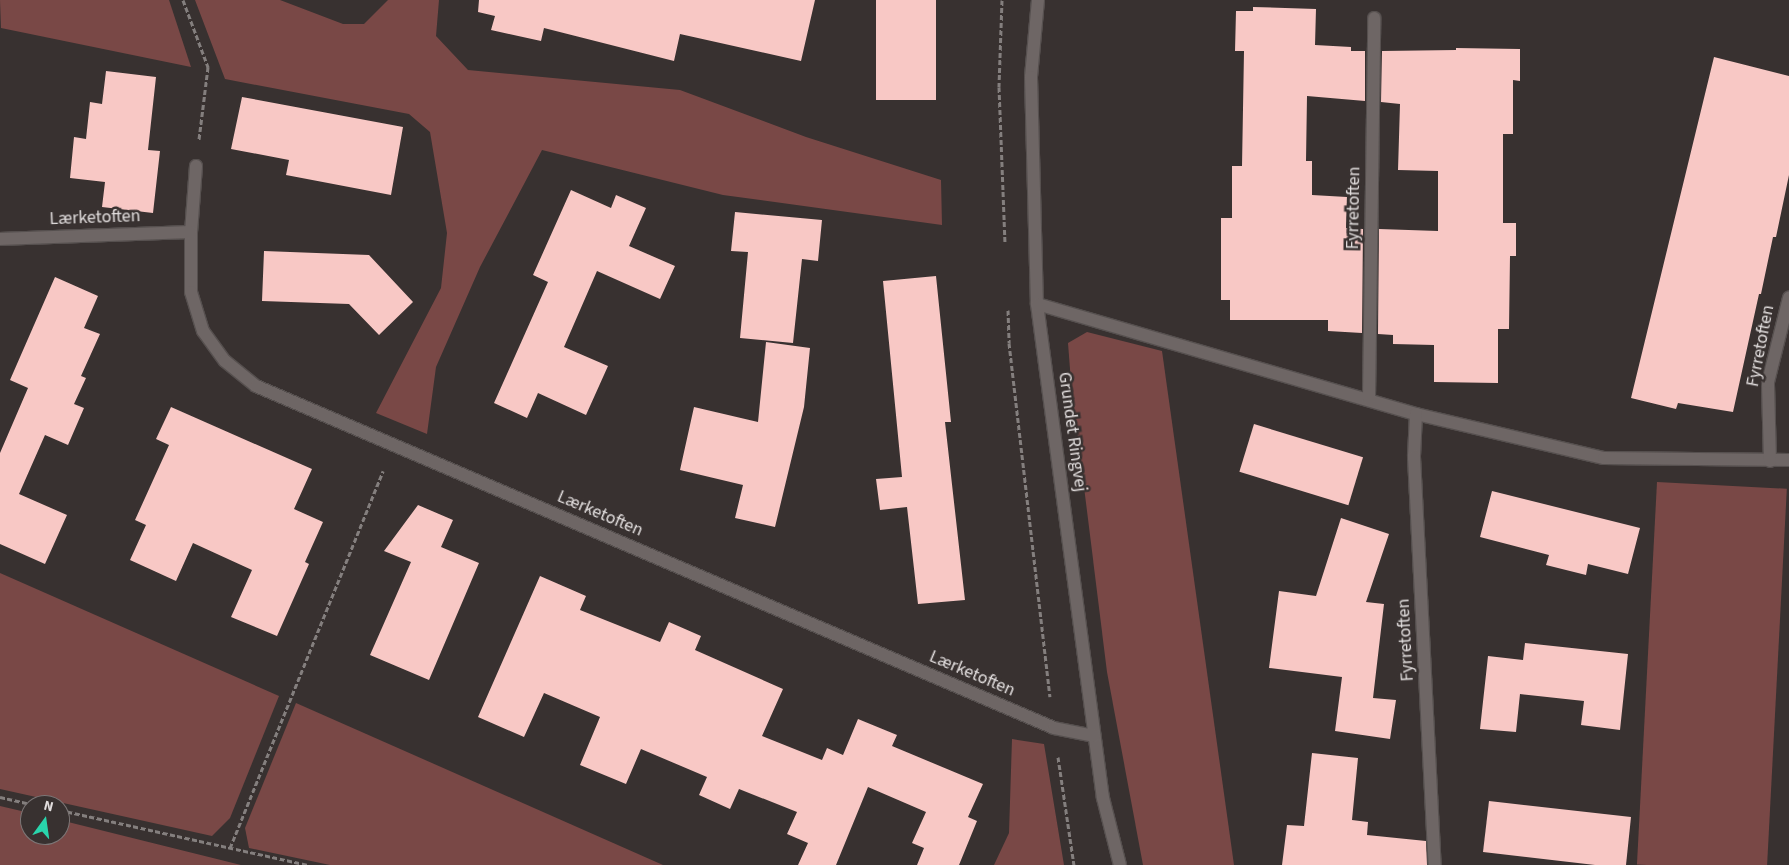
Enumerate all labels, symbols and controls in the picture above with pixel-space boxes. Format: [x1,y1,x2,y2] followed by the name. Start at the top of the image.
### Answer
[1342,166,1366,250] street label: Fyrretoften
[49,206,141,230] street label: Lærketoften
[1742,303,1780,389] street label: Fyrretoften
[1053,371,1091,493] street label: Grundet Ringvej
[554,486,646,542] street label: Lærketoften
[1393,598,1419,682] street label: Fyrretoften
[926,646,1018,702] street label: Lærketoften
[20,795,70,845] north arrow
[41,796,55,817] text: N

